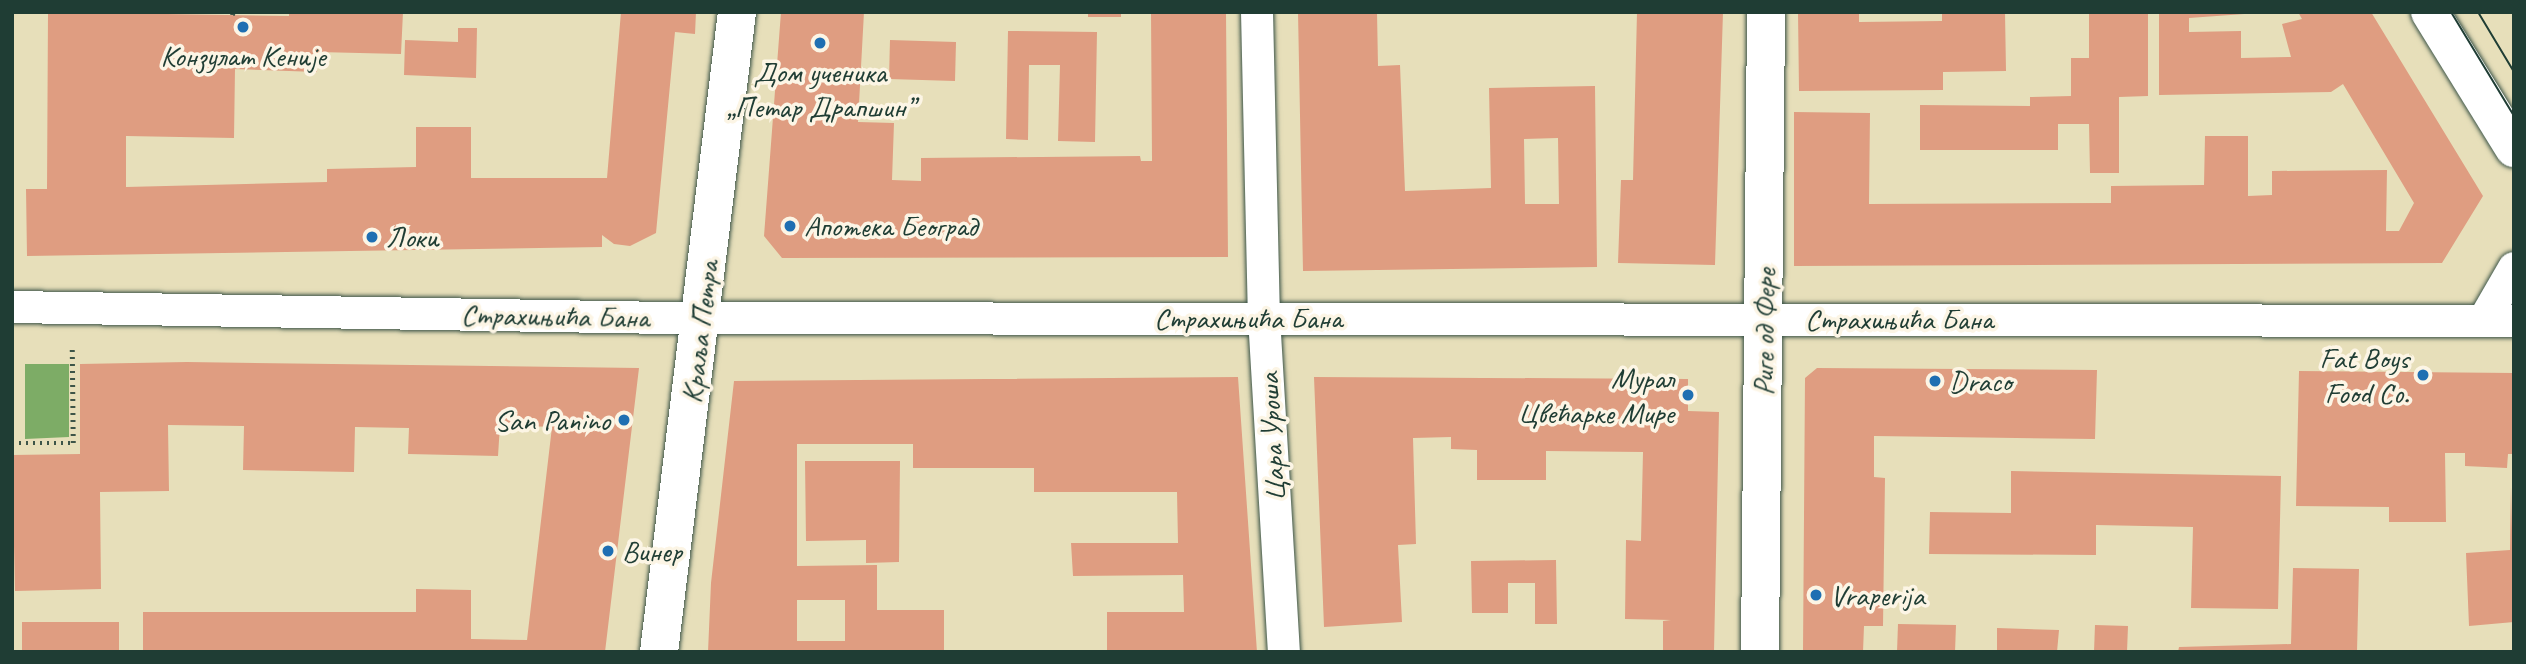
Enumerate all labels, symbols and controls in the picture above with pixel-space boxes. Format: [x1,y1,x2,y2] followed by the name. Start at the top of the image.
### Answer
[235,19,251,35] marker: Конзулат Кеније
[812,35,828,51] marker: Дом ученика „Петар Драпшин”
[160,38,326,74] place label: Конзулат Кеније
[725,54,915,124] place label: Дом ученика „Петар Драпшин”
[804,208,977,244] place label: Апотека Београд
[782,218,798,234] marker: Апотека Београд
[386,219,438,255] place label: Локи
[364,229,380,245] marker: Локи
[673,259,727,405] street label: Краља Петра
[1745,268,1783,396] street label: Риге од Фере
[460,296,650,336] street label: Страхињића Бана
[1154,300,1342,336] street label: Страхињића Бана
[1805,301,1993,337] street label: Страхињића Бана
[2320,340,2409,410] place label: Fat Boys Food Co.
[1517,360,1674,430] place label: Мурал Цвећарке Мире
[1949,363,2012,399] place label: Draco
[2415,367,2431,383] marker: Fat Boys Food Co.
[1251,372,1293,502] street label: Цара Уроша
[1927,373,1943,389] marker: Draco
[1680,387,1696,403] marker: Мурал Цвећарке Мире
[493,402,610,438] place label: San Panino
[616,412,632,428] marker: San Panino
[622,533,682,569] place label: Винер
[600,543,616,559] marker: Винер
[1830,577,1925,613] place label: Vraperija
[1808,587,1824,603] marker: Vraperija

